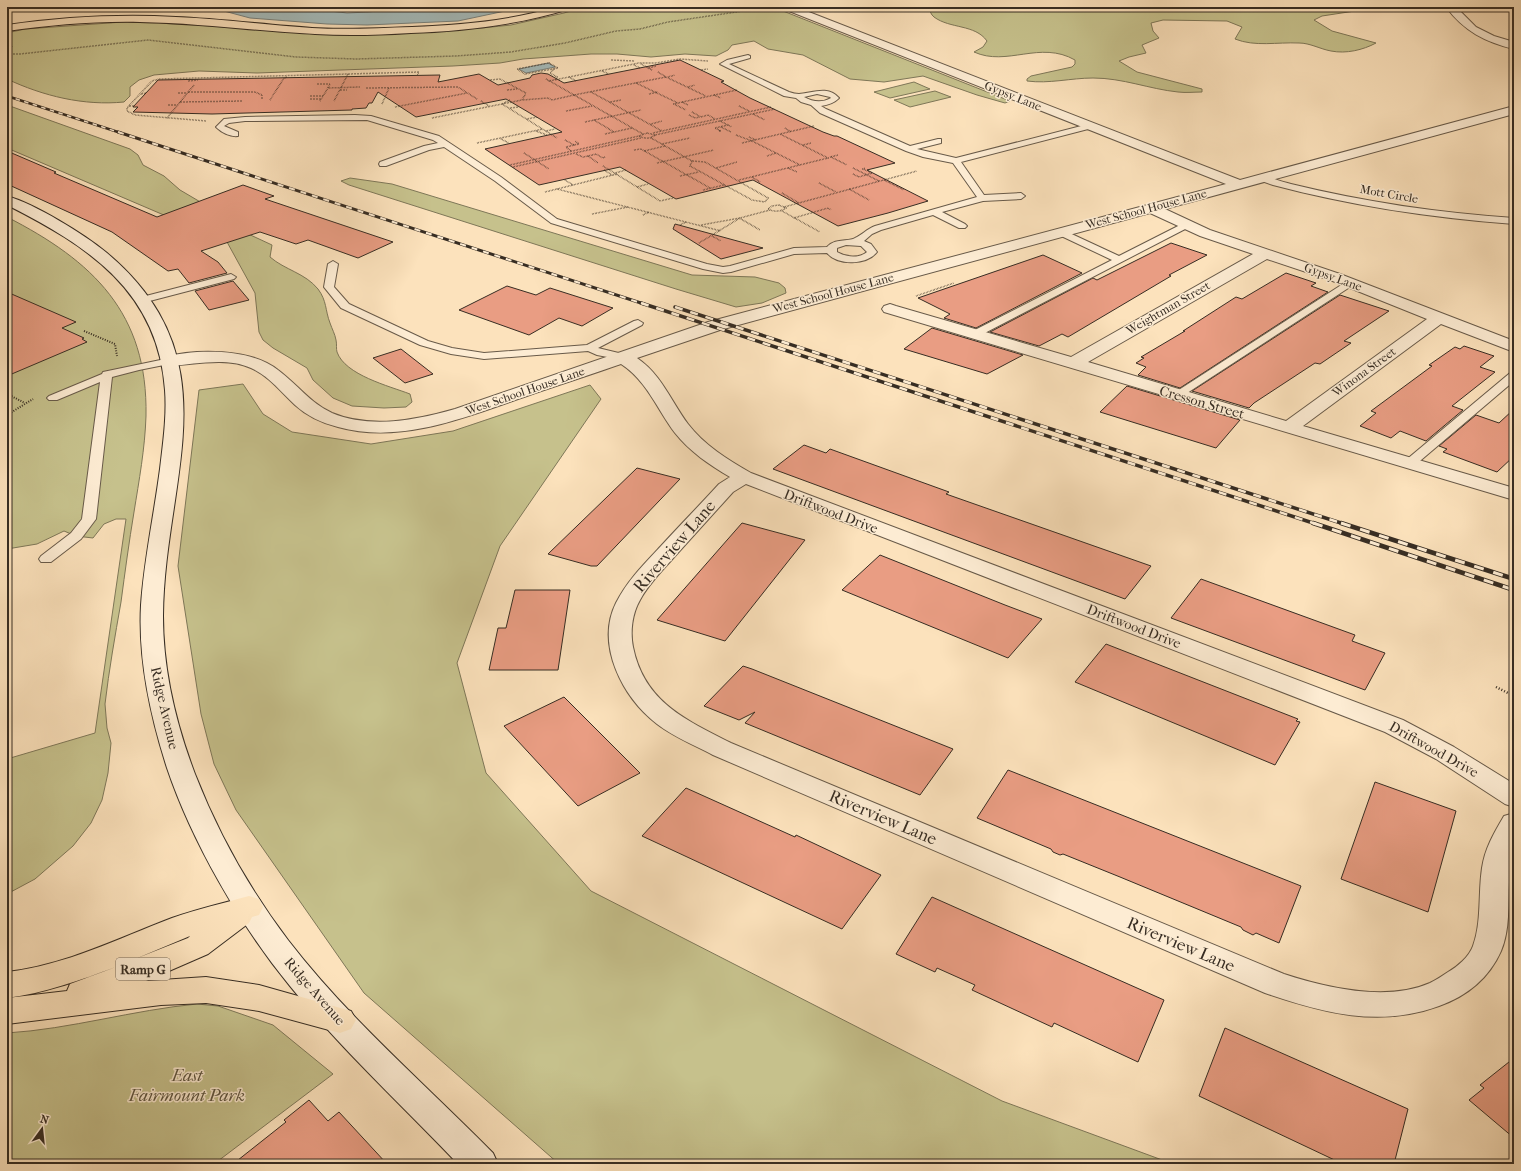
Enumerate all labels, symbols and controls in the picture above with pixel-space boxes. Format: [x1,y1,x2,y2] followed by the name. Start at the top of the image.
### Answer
[982,78,1044,114] street label: Gypsy Lane
[1359,182,1419,206] street label: Mott Circle
[1083,186,1208,232] street label: West School House Lane
[1302,260,1364,294] street label: Gypsy Lane
[770,270,895,316] street label: West School House Lane
[1123,278,1213,338] street label: Weightman Street
[1329,344,1399,400] street label: Winona Street
[463,364,586,418] street label: West School House Lane
[1157,382,1246,423] street label: Cresson Street
[781,486,880,537] street label: Driftwood Drive
[629,496,720,596] street label: Riverview Lane
[1084,601,1183,652] street label: Driftwood Drive
[147,665,182,751] street label: Ridge Avenue
[1386,718,1481,781] street label: Driftwood Drive
[826,785,940,849] street label: Riverview Lane
[1124,912,1238,976] street label: Riverview Lane
[281,954,349,1029] street label: Ridge Avenue
[116,958,170,980] road number: Ramp G
[128,1065,245,1105] park label: East Fairmount Park
[22,1109,62,1149] north arrow
[39,1112,51,1127] text: N

